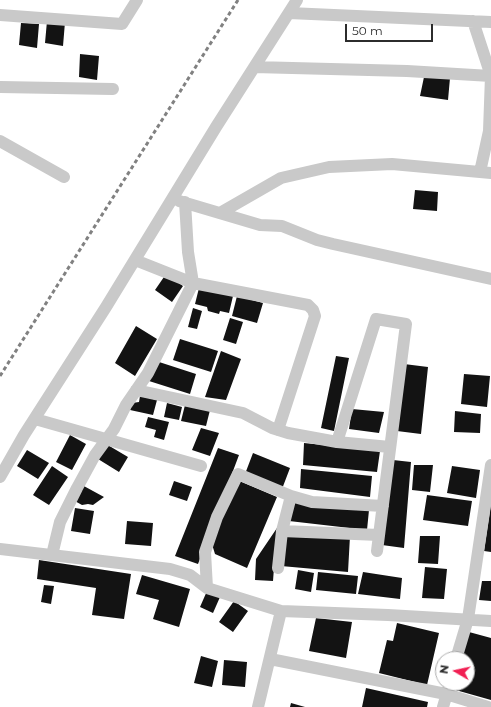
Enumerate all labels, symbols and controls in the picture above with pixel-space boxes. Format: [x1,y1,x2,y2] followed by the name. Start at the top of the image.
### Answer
[347,16,435,42] scale bar
[352,23,383,38] text: 50 m
[435,651,475,691] north arrow
[437,664,452,675] text: N

